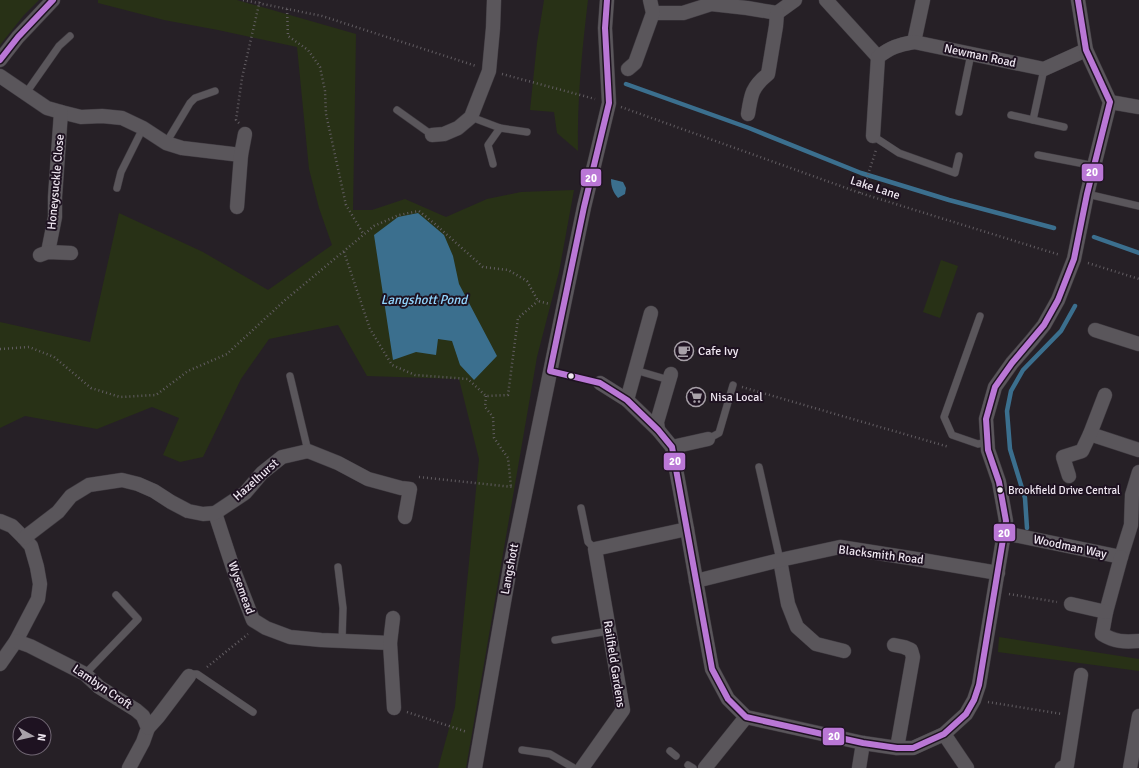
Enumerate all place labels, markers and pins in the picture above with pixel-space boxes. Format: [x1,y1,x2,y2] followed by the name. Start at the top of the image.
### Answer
[673,340,695,362] cafe icon: Cafe Ivy
[698,344,739,359] place label: Cafe Ivy
[566,371,576,381] unlabelled marker
[685,386,707,408] supermarket icon: Nisa Local
[710,390,763,405] place label: Nisa Local
[1008,484,1120,497] place label: Brookfield Drive Central
[995,485,1005,495] marker: Brookfield Drive Central

